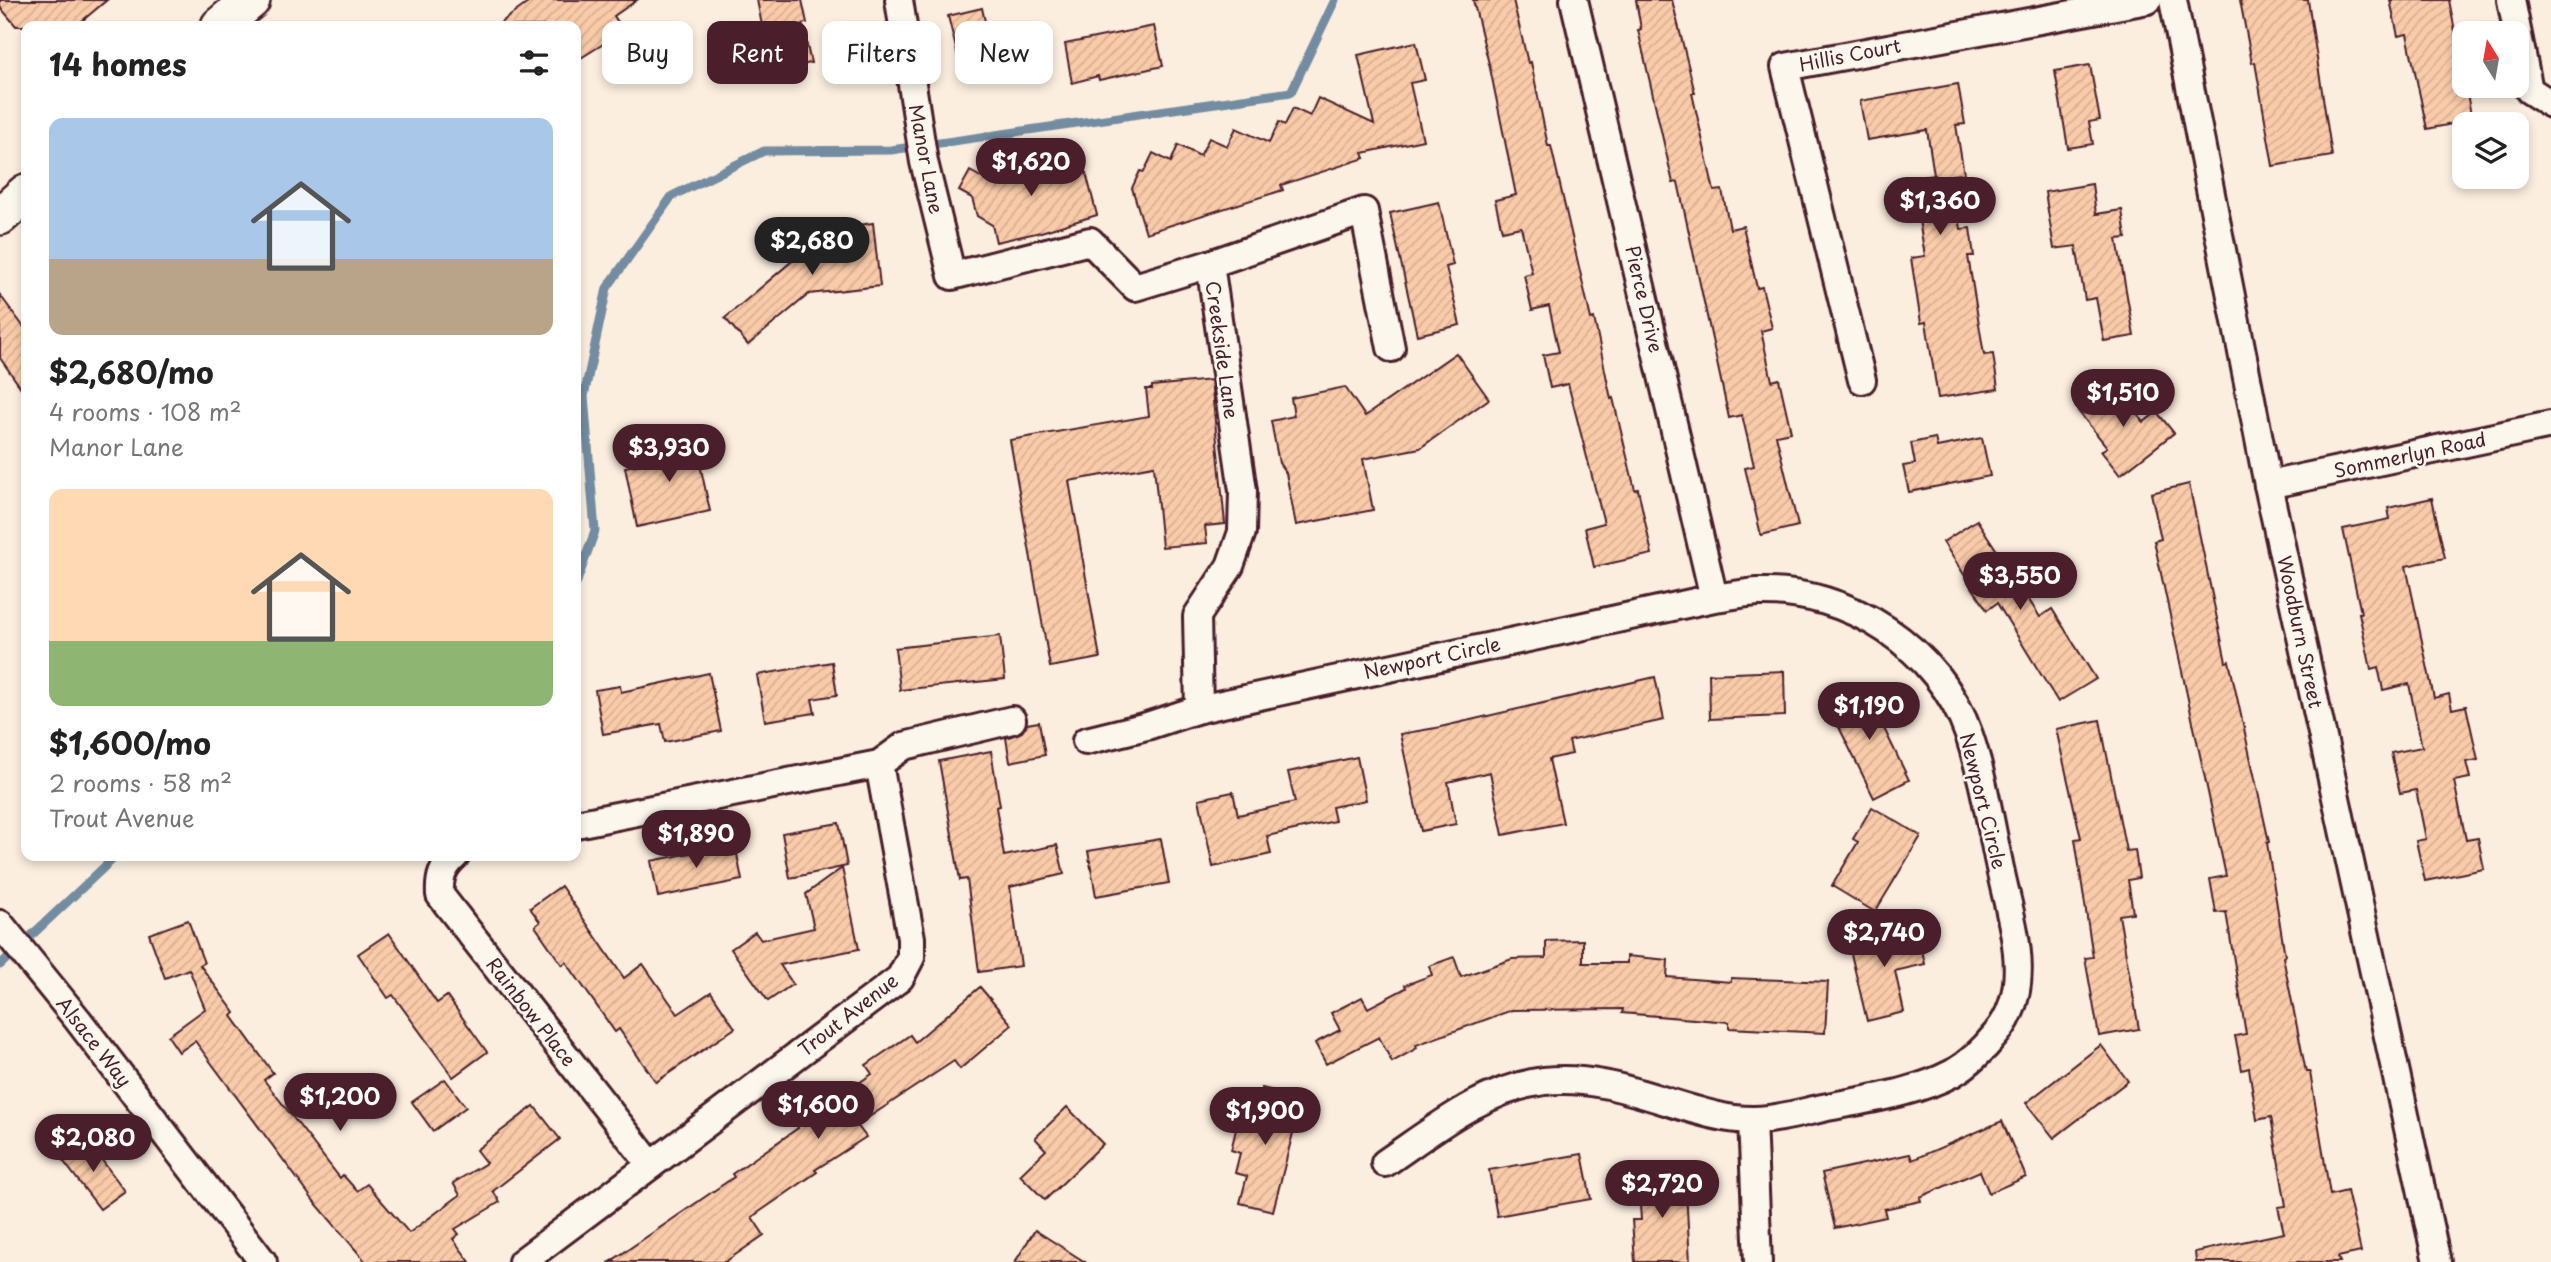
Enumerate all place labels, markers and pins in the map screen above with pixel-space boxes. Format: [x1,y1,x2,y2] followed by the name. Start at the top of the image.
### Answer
[974,138,1088,198] pin: $1,620
[1883,177,1997,237] pin: $1,360
[755,218,869,277] pin: $2,680
[2066,370,2180,429] pin: $1,510
[612,424,726,484] pin: $3,930
[1963,552,2077,612] pin: $3,550
[1812,682,1926,742] pin: $1,190
[639,810,753,870] pin: $1,890
[1827,909,1941,969] pin: $2,740
[283,1074,397,1133] pin: $1,200
[761,1082,875,1141] pin: $1,600
[1208,1088,1322,1147] pin: $1,900
[36,1114,150,1174] pin: $2,080
[1605,1160,1719,1220] pin: $2,720

